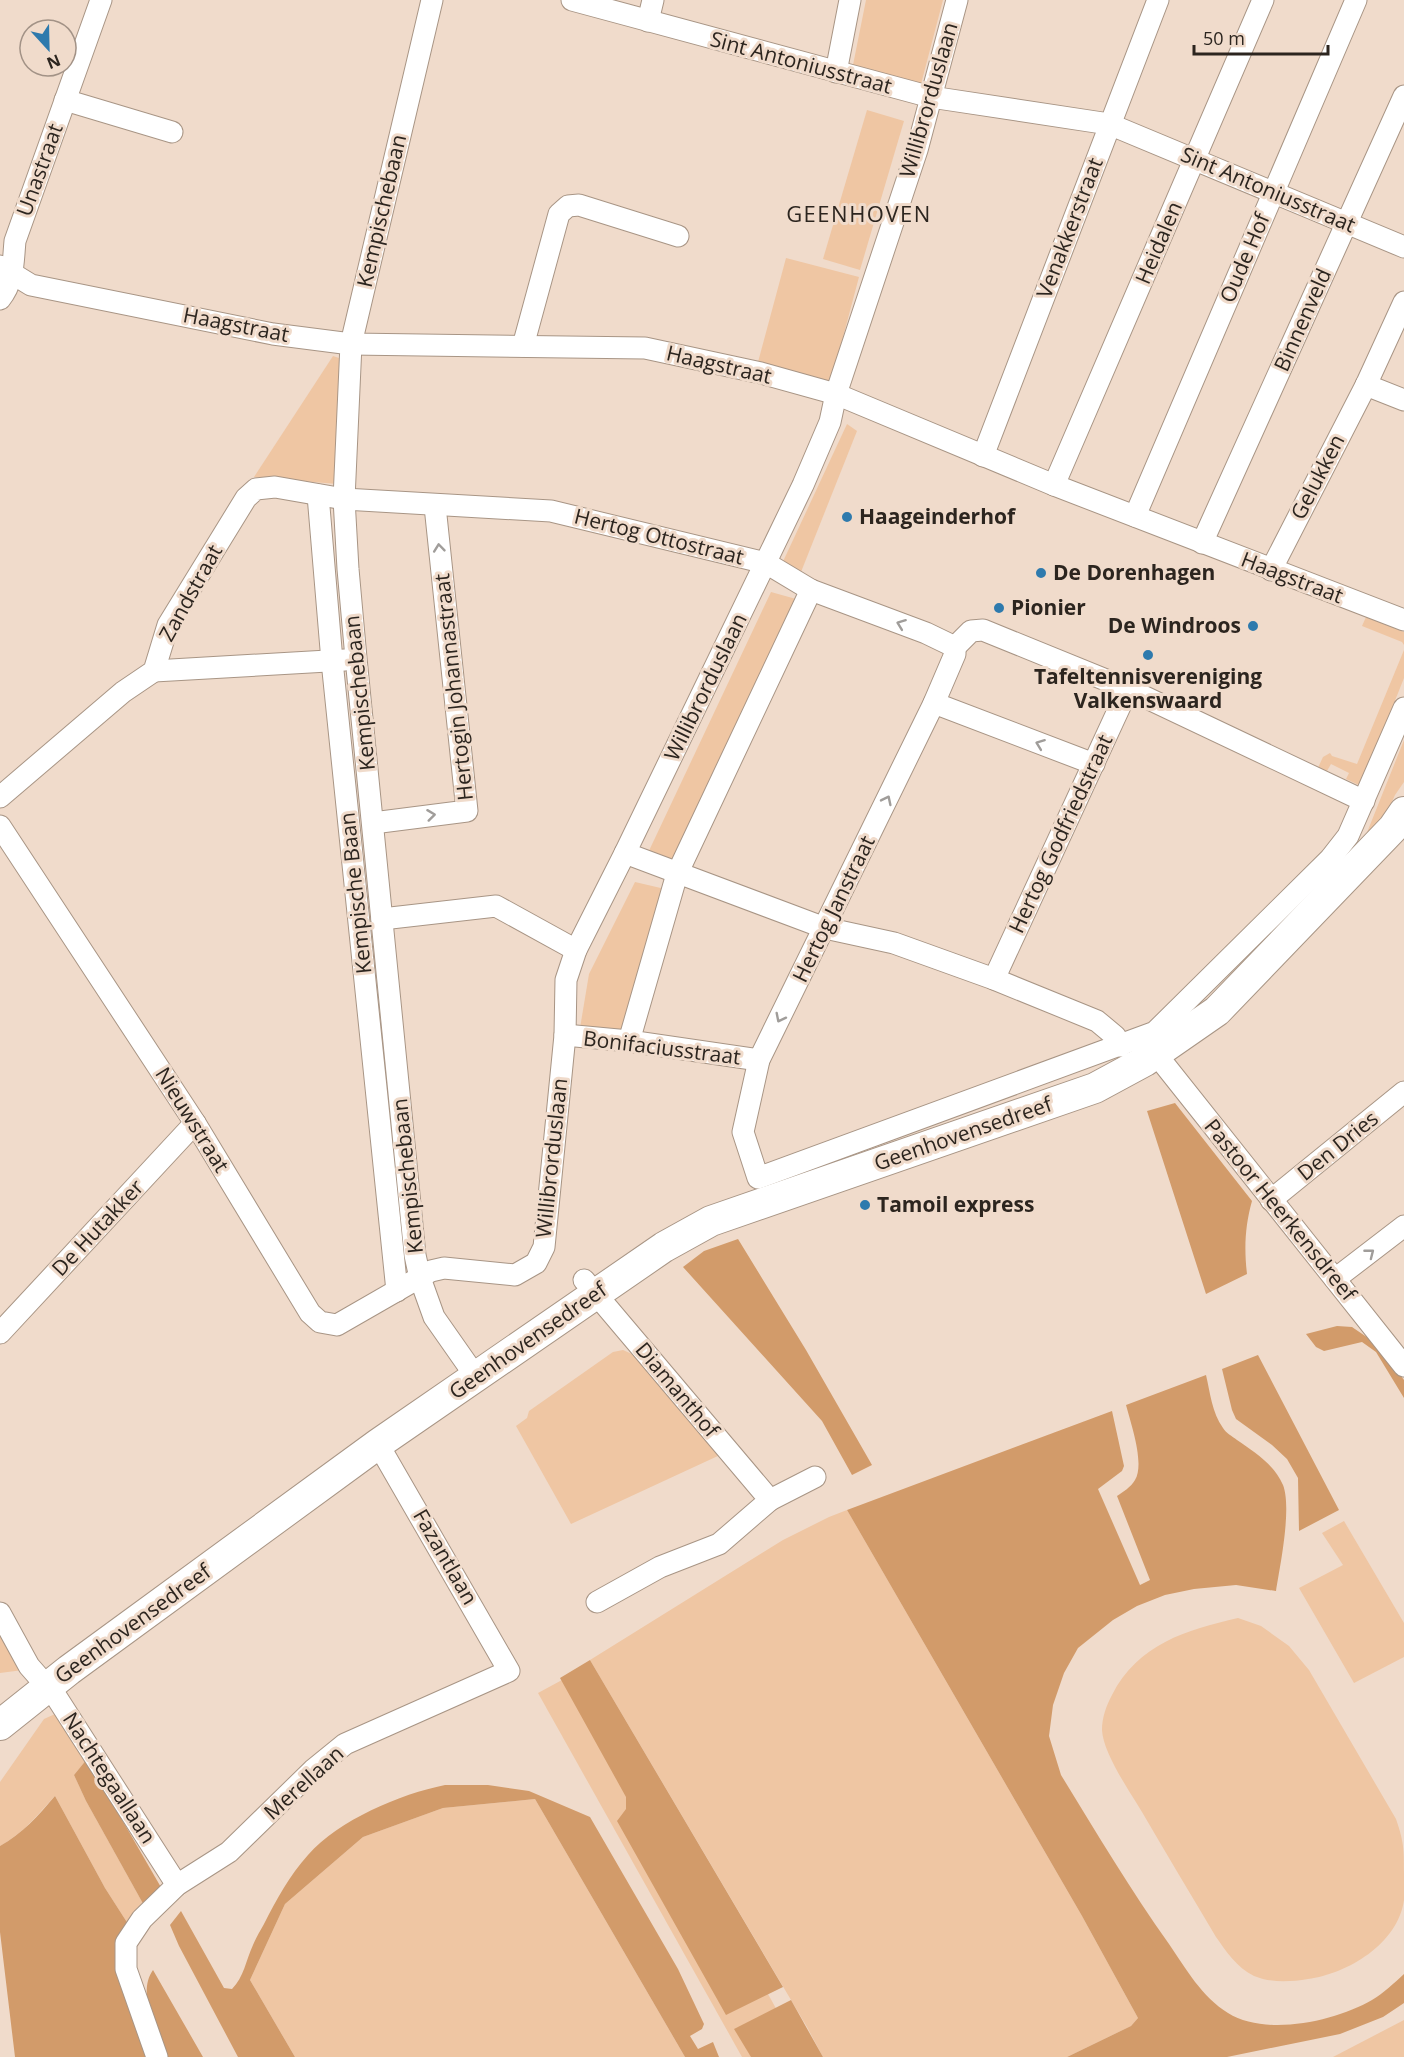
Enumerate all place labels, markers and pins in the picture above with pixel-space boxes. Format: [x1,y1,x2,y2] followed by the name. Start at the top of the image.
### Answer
[859,502,1017,530] place label: Haageinderhof
[840,510,854,524] marker: Haageinderhof
[1053,558,1215,586] place label: De Dorenhagen
[1034,566,1048,580] marker: De Dorenhagen
[1011,593,1086,621] place label: Pionier
[992,601,1006,615] marker: Pionier
[1108,611,1241,639] place label: De Windroos
[1246,619,1260,633] marker: De Windroos
[1141,648,1155,662] marker: Tafeltennisvereniging Valkenswaard
[1034,662,1262,714] place label: Tafeltennisvereniging Valkenswaard
[877,1190,1034,1218] place label: Tamoil express
[858,1198,872,1212] marker: Tamoil express

